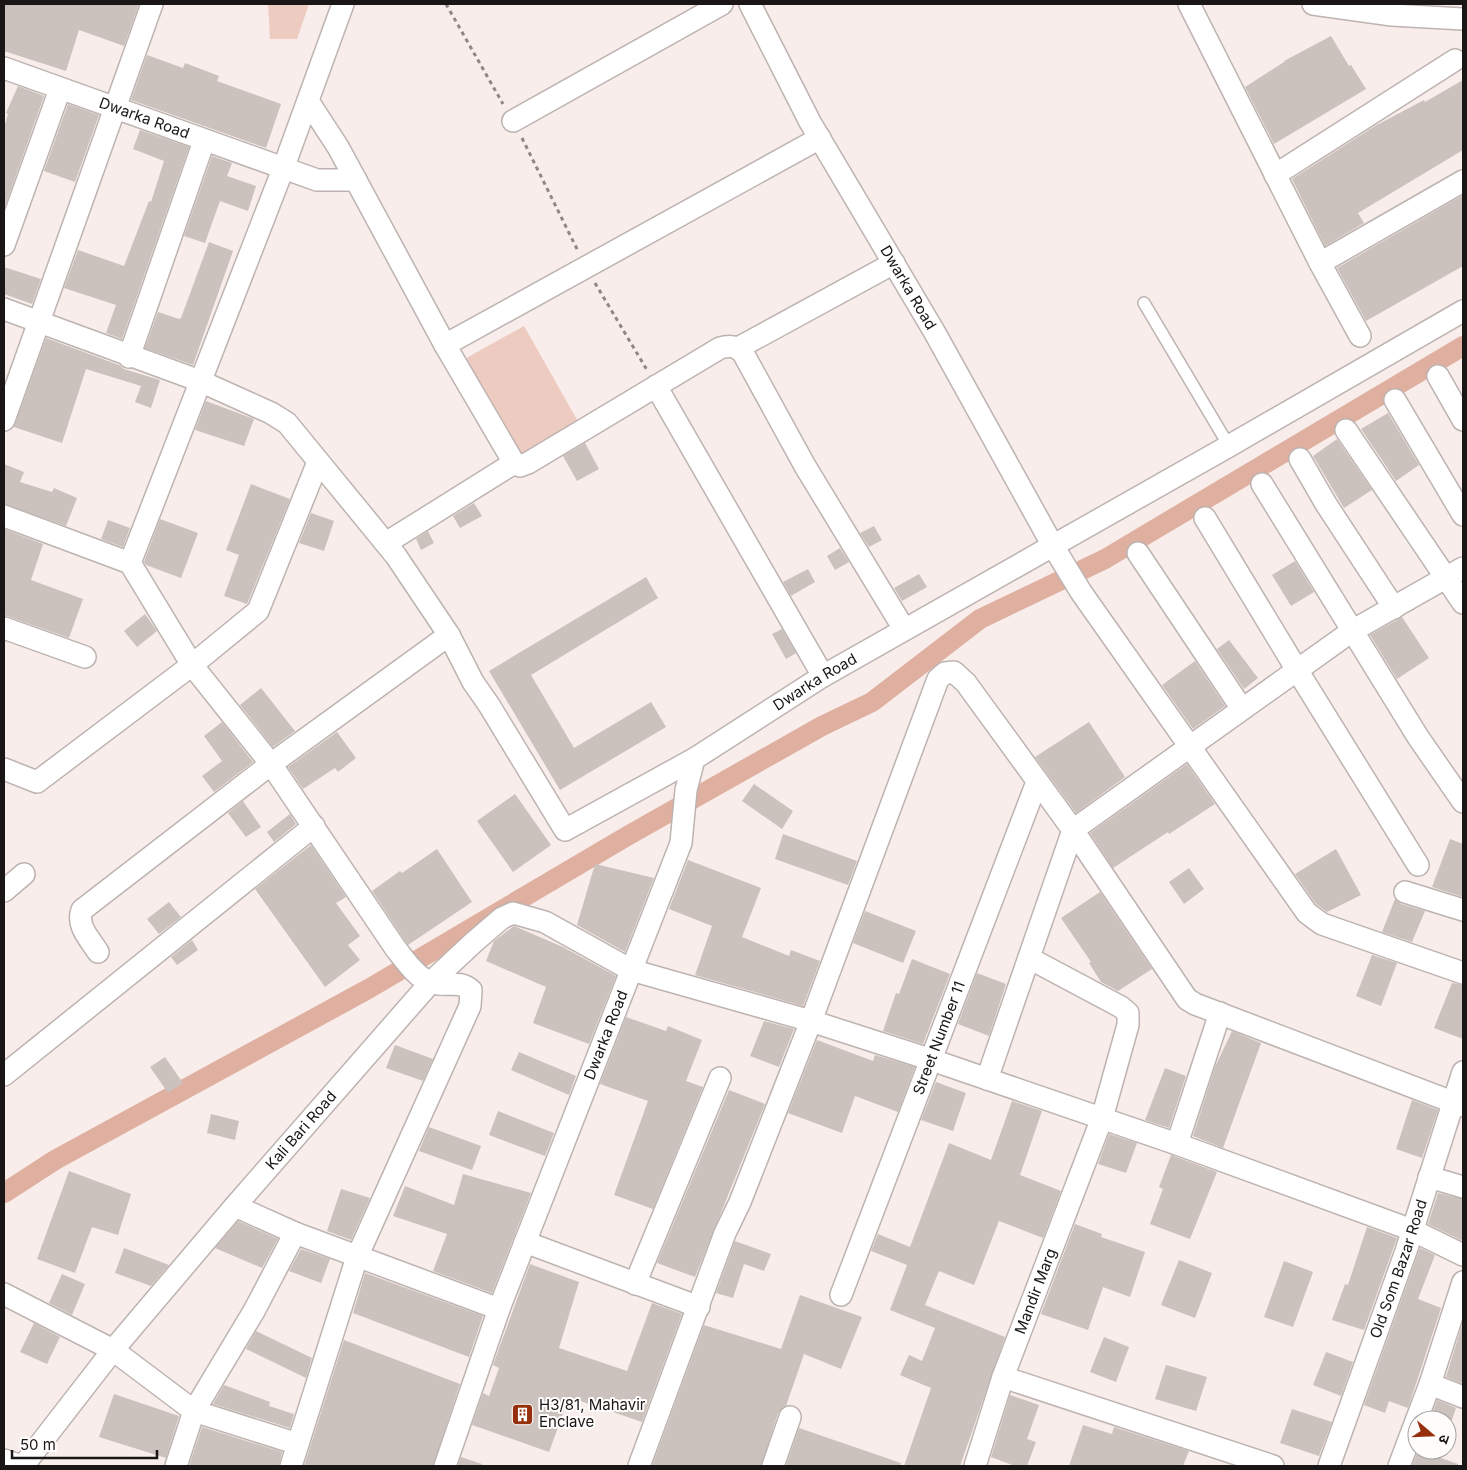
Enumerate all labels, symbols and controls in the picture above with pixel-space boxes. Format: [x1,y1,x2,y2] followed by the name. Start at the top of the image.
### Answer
[97,93,192,143] street label: Dwarka Road
[876,242,941,333] street label: Dwarka Road
[769,649,860,715] street label: Dwarka Road
[908,979,969,1097] street label: Street Number 11
[579,988,632,1082] street label: Dwarka Road
[261,1087,340,1173] street label: Kali Bari Road
[1366,1197,1431,1341] street label: Old Som Bazar Road
[1010,1246,1060,1337] street label: Mandir Marg
[539,1395,646,1431] place label: H3/81, Mahavir Enclave
[511,1402,535,1426] building icon: H3/81, Mahavir Enclave
[1407,1410,1457,1460] north arrow
[12,1428,158,1460] scale bar
[1435,1433,1454,1447] text: उ
[20,1435,56,1454] text: 50 m

